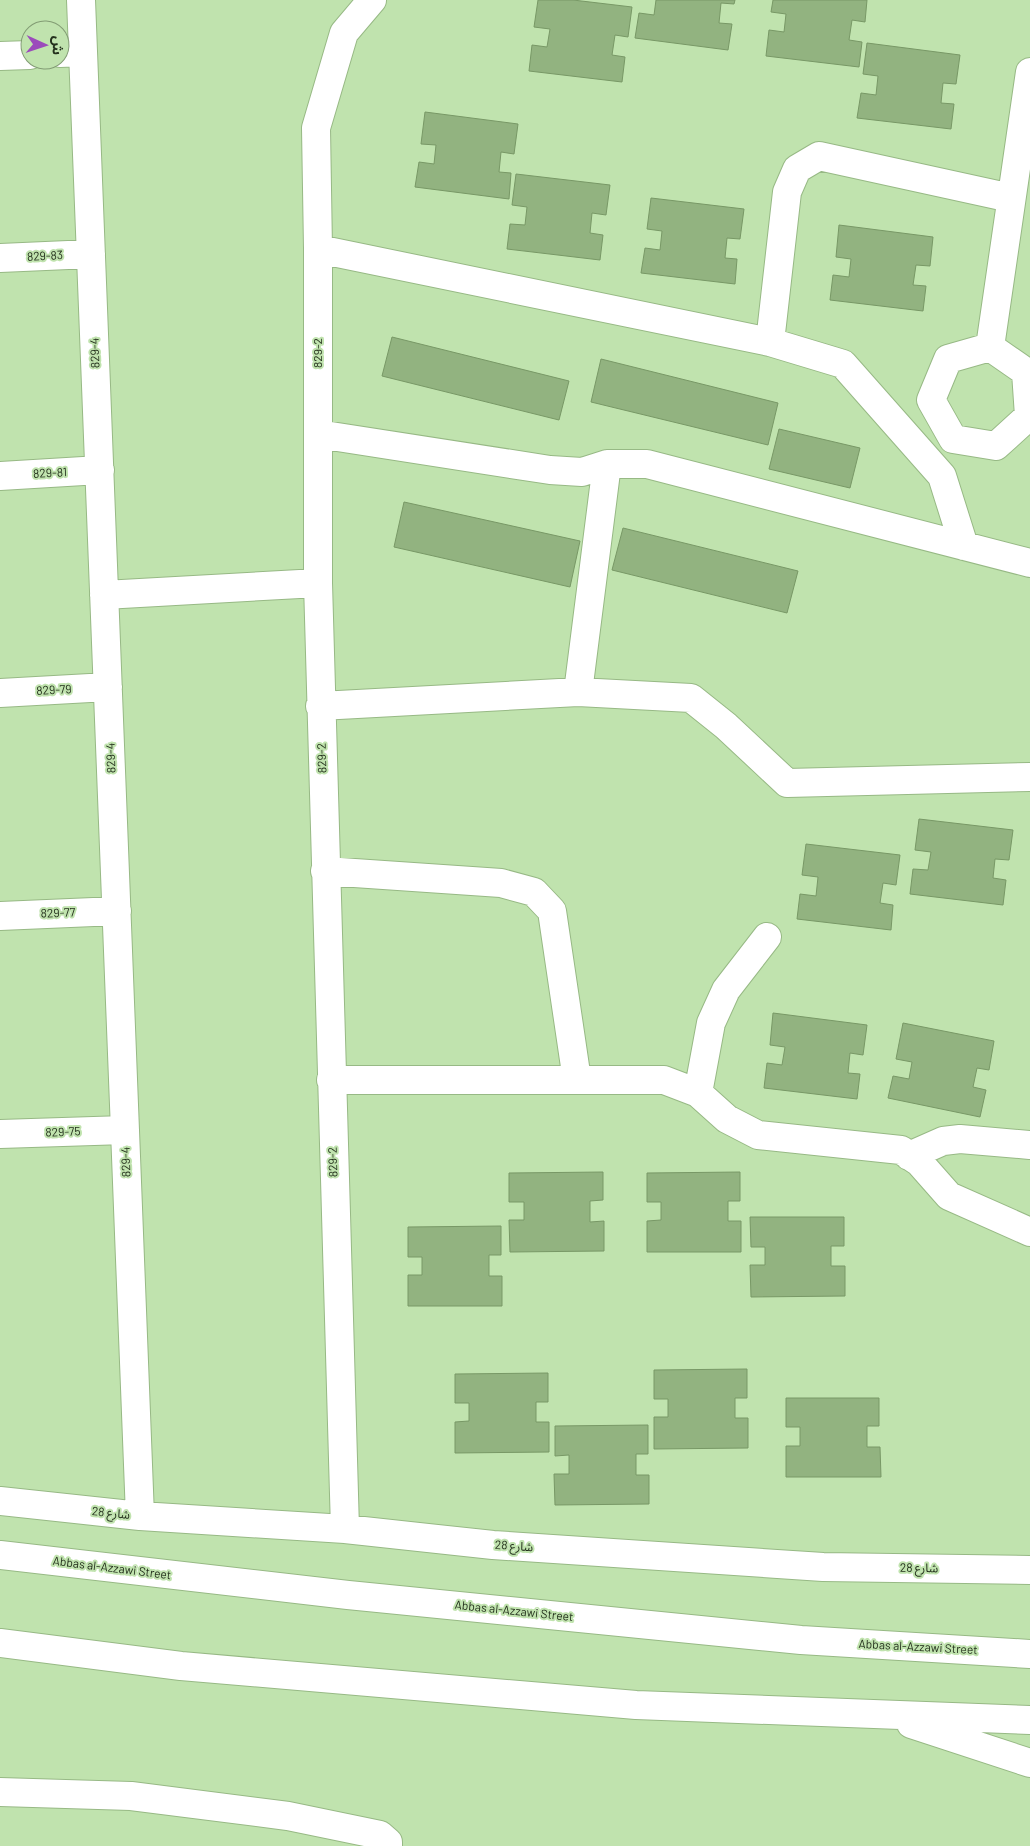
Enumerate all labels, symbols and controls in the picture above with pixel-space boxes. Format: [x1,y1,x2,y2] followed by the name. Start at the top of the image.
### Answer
[20,20,70,70] north arrow
[49,36,67,56] text: ش
[27,247,63,263] street label: 829-83
[86,338,102,368] street label: 829-4
[310,338,324,368] street label: 829-2
[33,464,67,480] street label: 829-81
[36,681,72,697] street label: 829-79
[102,743,118,773] street label: 829-4
[313,743,329,773] street label: 829-2
[40,904,76,920] street label: 829-77
[45,1123,81,1139] street label: 829-75
[117,1147,133,1177] street label: 829-4
[324,1147,340,1177] street label: 829-2
[91,1503,131,1524] street label: شارع 28
[494,1537,534,1556] street label: شارع 28
[52,1553,172,1581] street label: Abbas al-Azzawi Street
[900,1560,938,1577] street label: شارع 28
[454,1597,574,1623] street label: Abbas al-Azzawi Street
[858,1636,978,1656] street label: Abbas al-Azzawi Street

